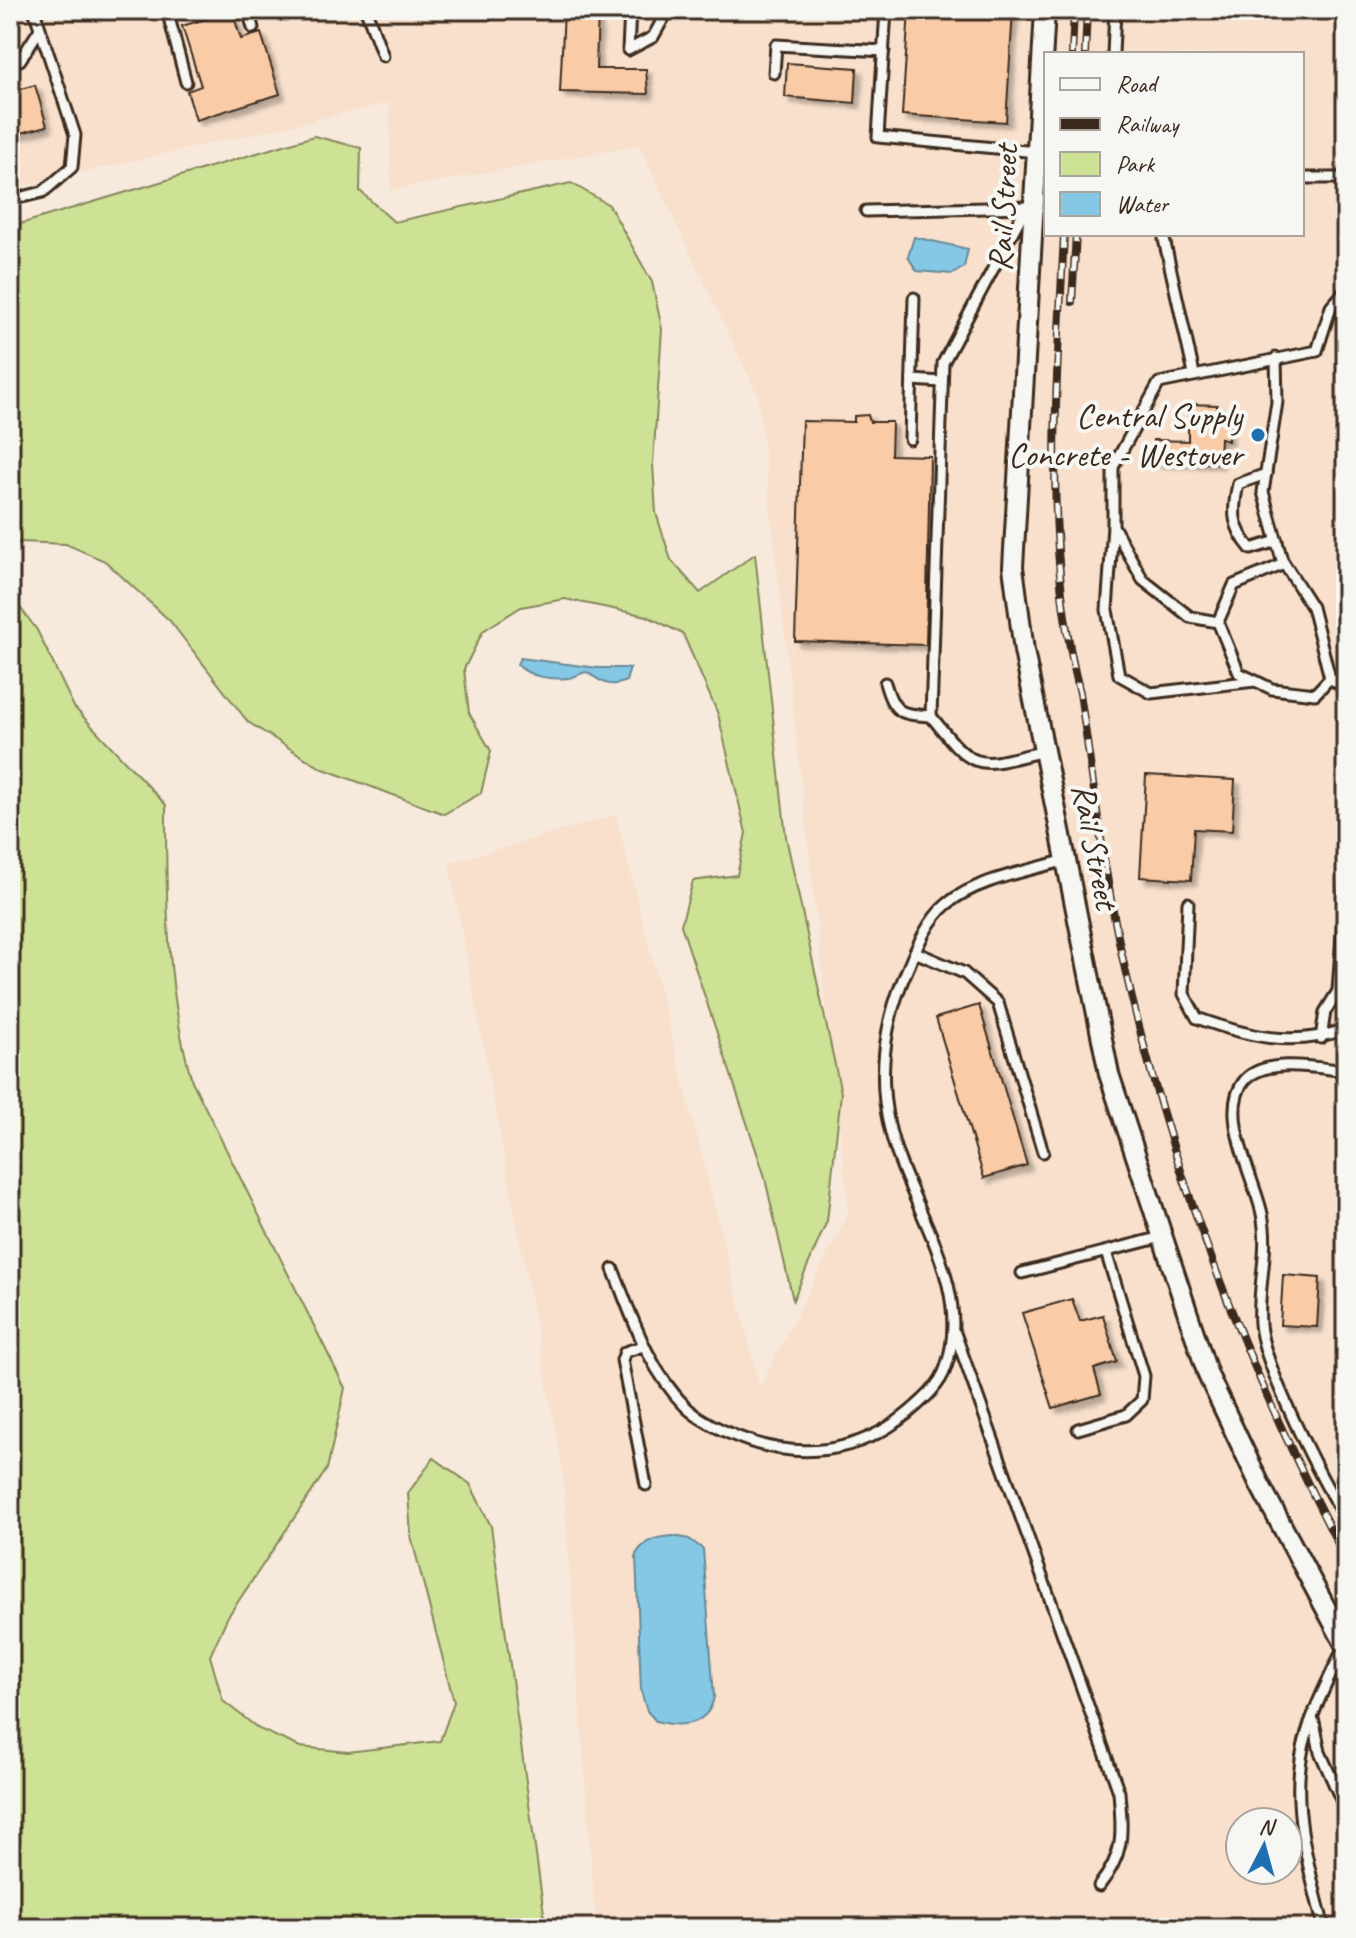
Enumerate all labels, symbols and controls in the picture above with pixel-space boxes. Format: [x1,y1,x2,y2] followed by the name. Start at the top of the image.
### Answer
[1044,52,1304,236] legend
[1116,69,1160,99] text: Road
[1116,109,1180,139] text: Railway
[978,140,1027,272] street label: Rail Street
[1116,149,1156,179] text: Park
[1116,189,1171,219] text: Water
[1008,394,1246,476] place label: Central Supply Concrete - Westover
[1249,426,1267,444] marker: Central Supply Concrete - Westover
[1062,780,1129,916] street label: Rail Street
[1224,1806,1304,1886] north arrow
[1258,1812,1278,1842] text: N

